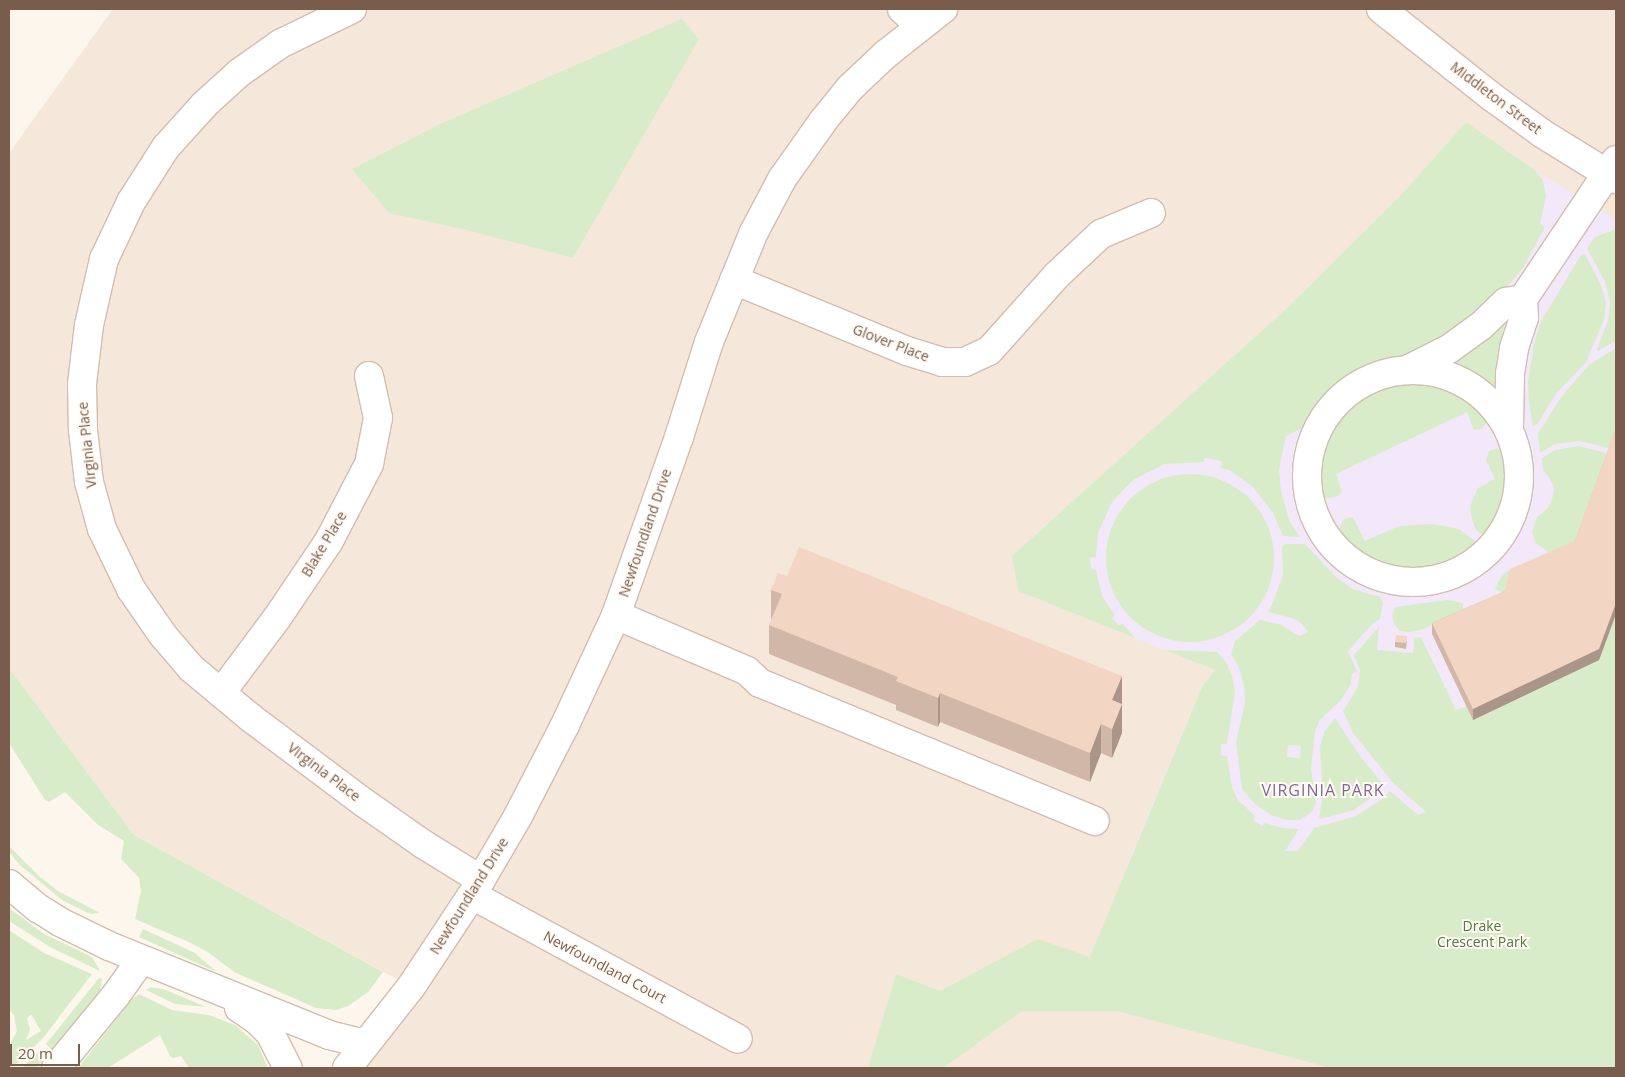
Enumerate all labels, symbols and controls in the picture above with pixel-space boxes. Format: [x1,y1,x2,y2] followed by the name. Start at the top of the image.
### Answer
[1447,58,1545,138] street label: Middleton Street
[850,321,932,365] street label: Glover Place
[74,401,100,489] street label: Virginia Place
[615,467,675,599] street label: Newfoundland Drive
[298,508,350,580] street label: Blake Place
[284,739,364,805] street label: Virginia Place
[1260,780,1386,800] district label: VIRGINIA PARK
[426,835,512,957] street label: Newfoundland Drive
[1437,918,1527,950] park label: Drake Crescent Park
[541,927,669,1007] street label: Newfoundland Court
[12,1034,82,1066] scale bar
[18,1043,53,1063] text: 20 m

